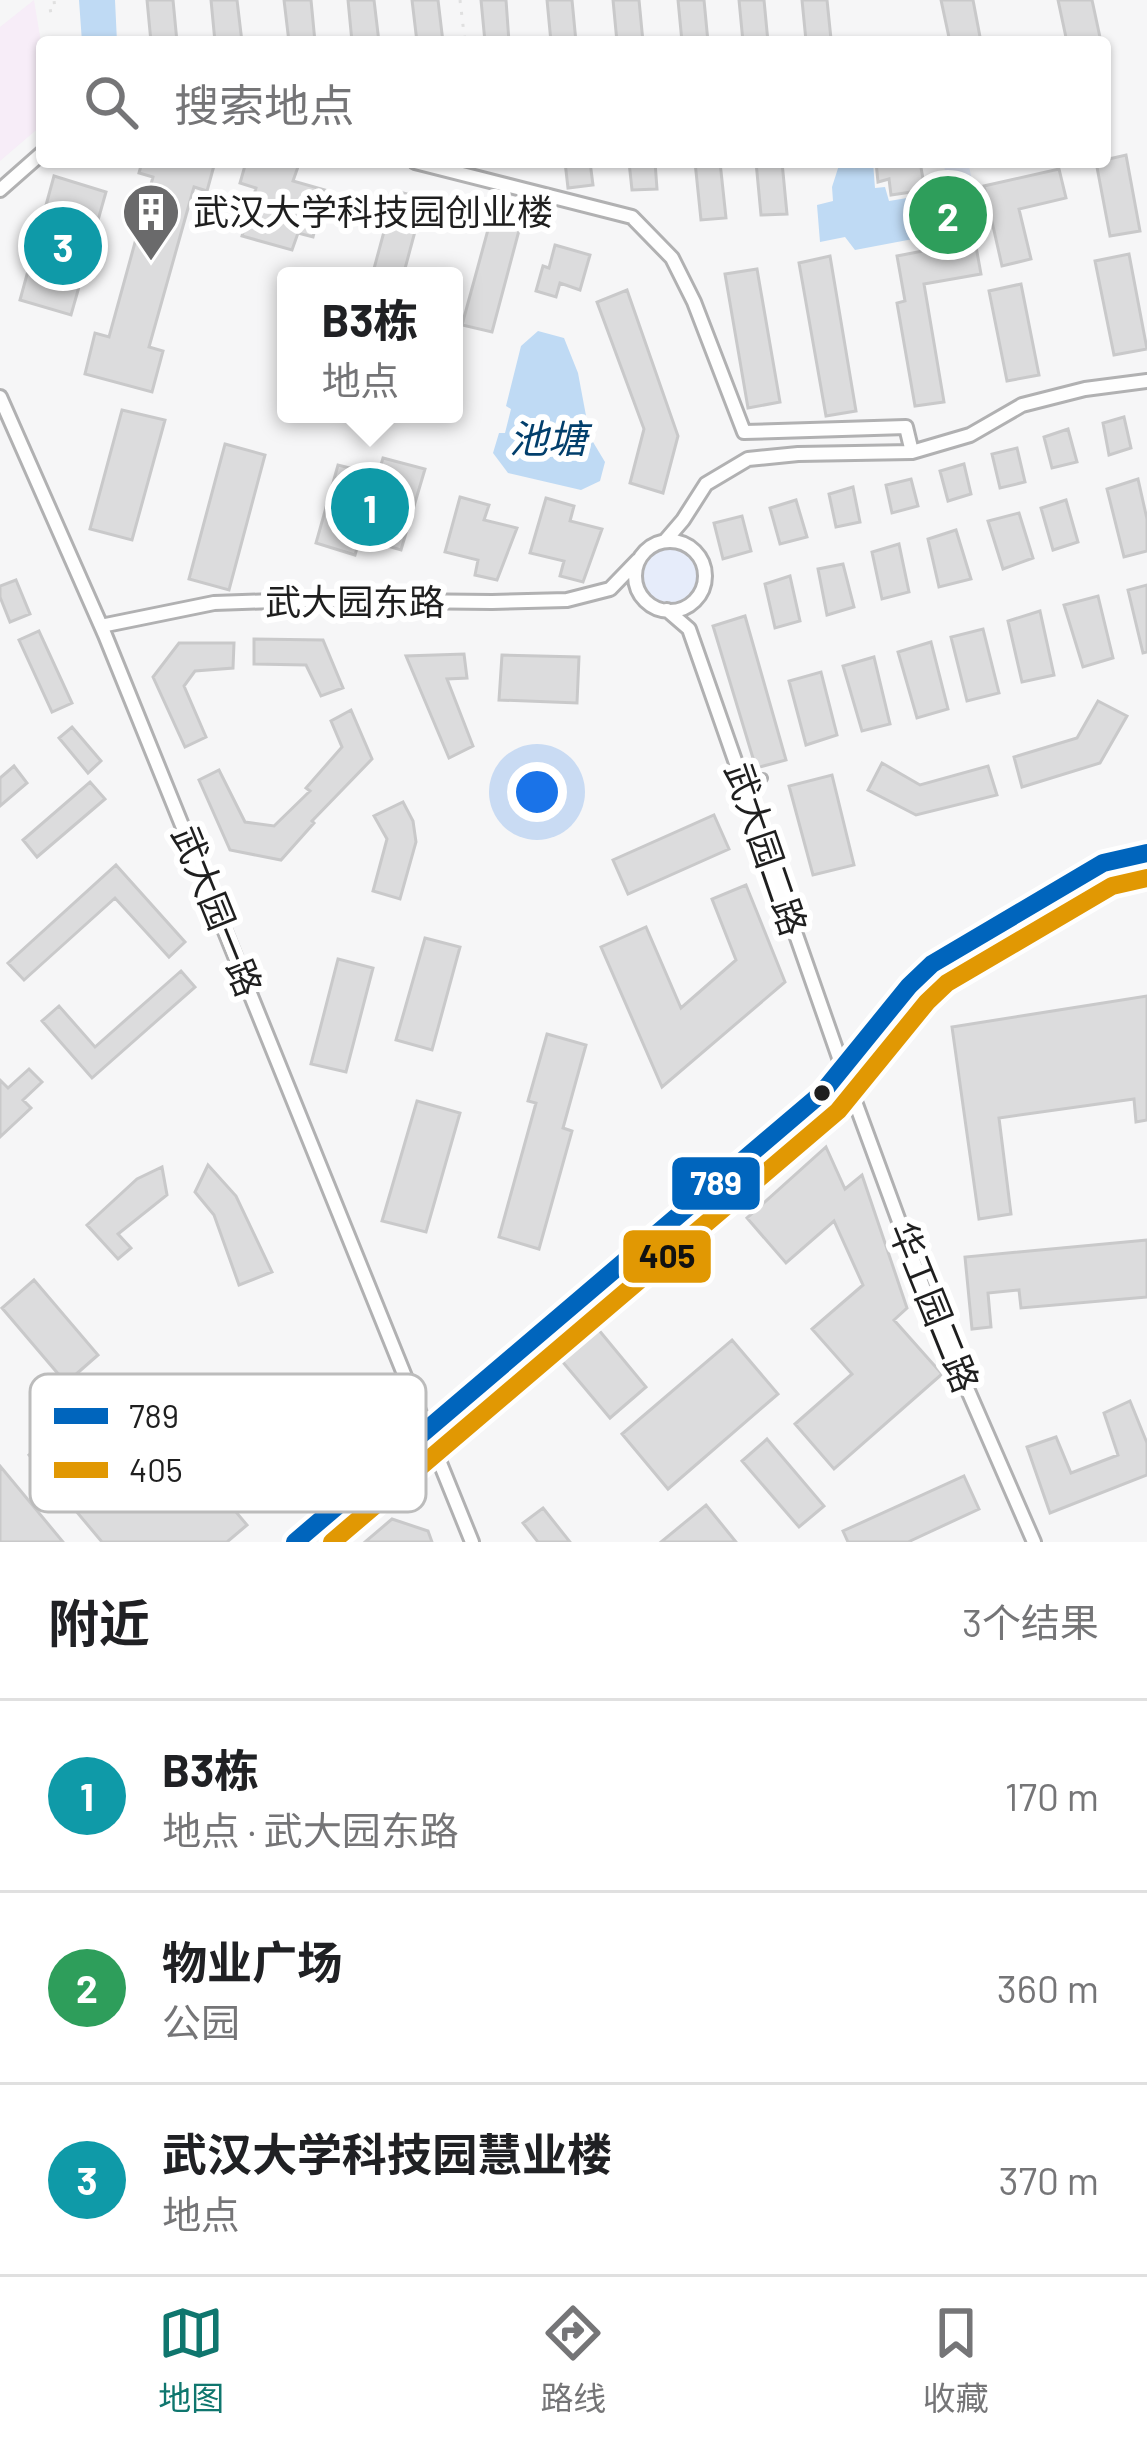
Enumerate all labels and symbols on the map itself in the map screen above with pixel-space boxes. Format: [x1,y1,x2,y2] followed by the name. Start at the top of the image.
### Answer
[909,170,987,260] pin: 2
[120,181,182,263] building icon: 武汉大学科技园创业楼
[193,189,553,232] place label: 武汉大学科技园创业楼
[24,201,102,291] pin: 3
[509,414,593,461] water label: 池塘
[331,462,409,552] pin: 1
[265,579,445,622] street label: 武大园东路
[718,756,817,941] street label: 武大园二路
[507,762,567,822] your location
[165,819,272,1002] street label: 武大园一路
[811,1082,833,1104] unlabelled marker
[670,1155,762,1212] line badge: 789
[690,1162,742,1202] text: 789
[882,1215,989,1398] street label: 华工园二路
[621,1228,713,1285] line badge: 405
[639,1235,695,1275] text: 405
[30,1374,426,1512] legend
[129,1395,179,1435] text: 789
[129,1449,183,1489] text: 405

